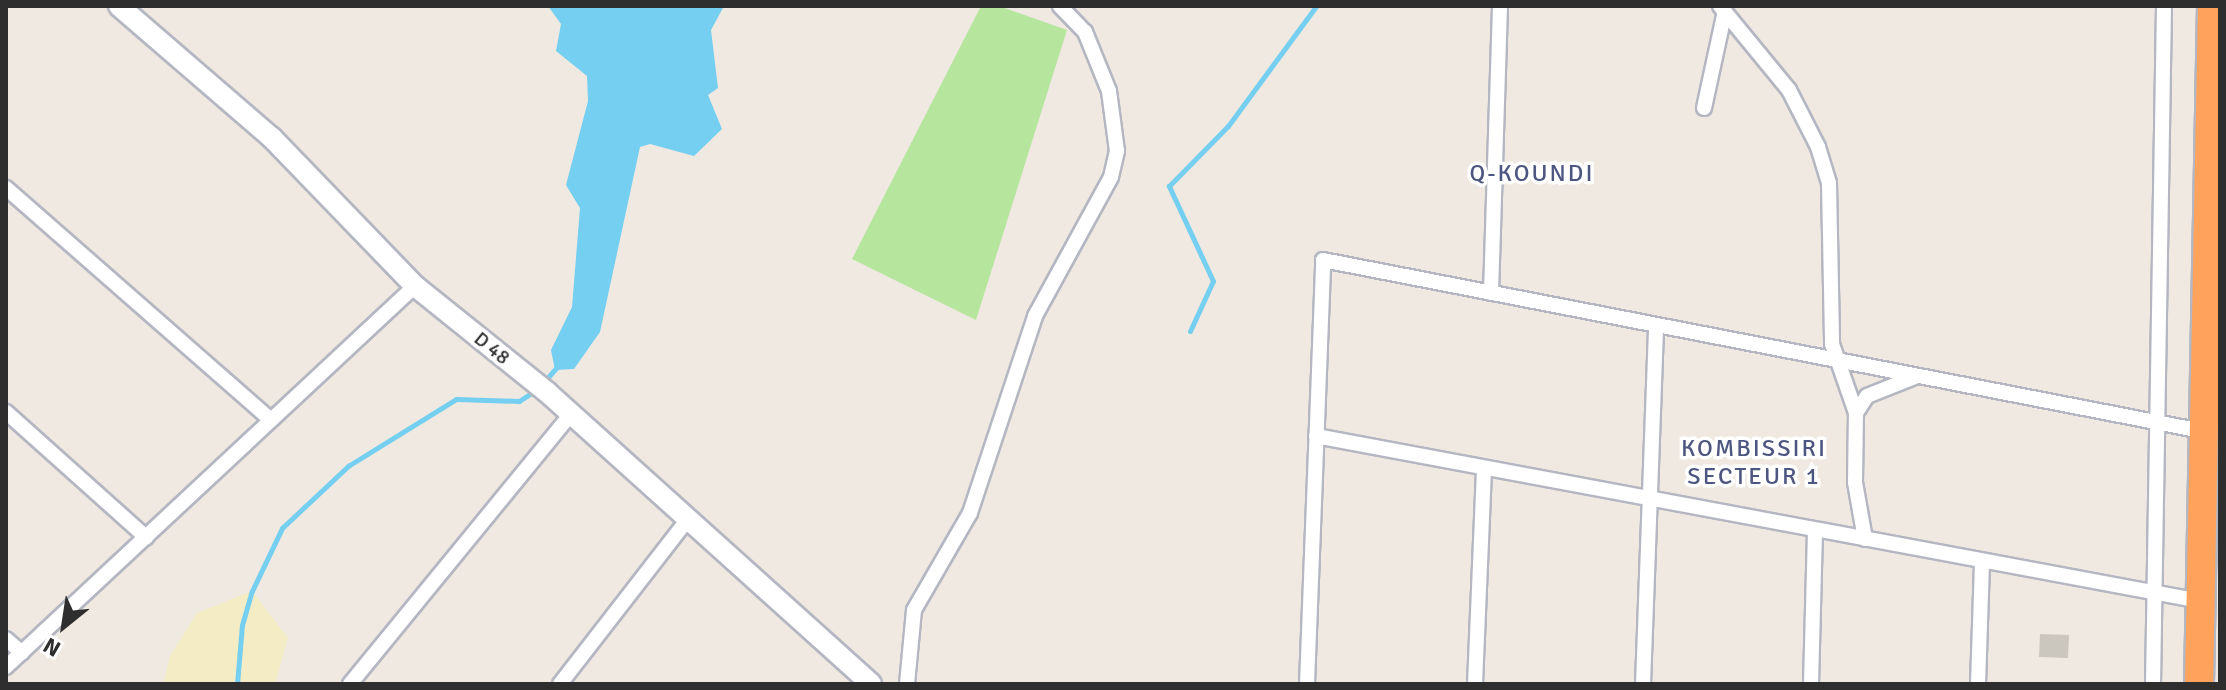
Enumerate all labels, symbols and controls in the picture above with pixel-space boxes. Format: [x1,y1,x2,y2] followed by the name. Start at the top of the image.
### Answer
[1470,160,1594,188] district label: Q-KOUNDI
[469,326,515,370] street label: D 48
[1681,435,1827,491] district label: KOMBISSIRI SECTEUR 1
[24,586,104,666] north arrow
[38,632,65,663] text: N

